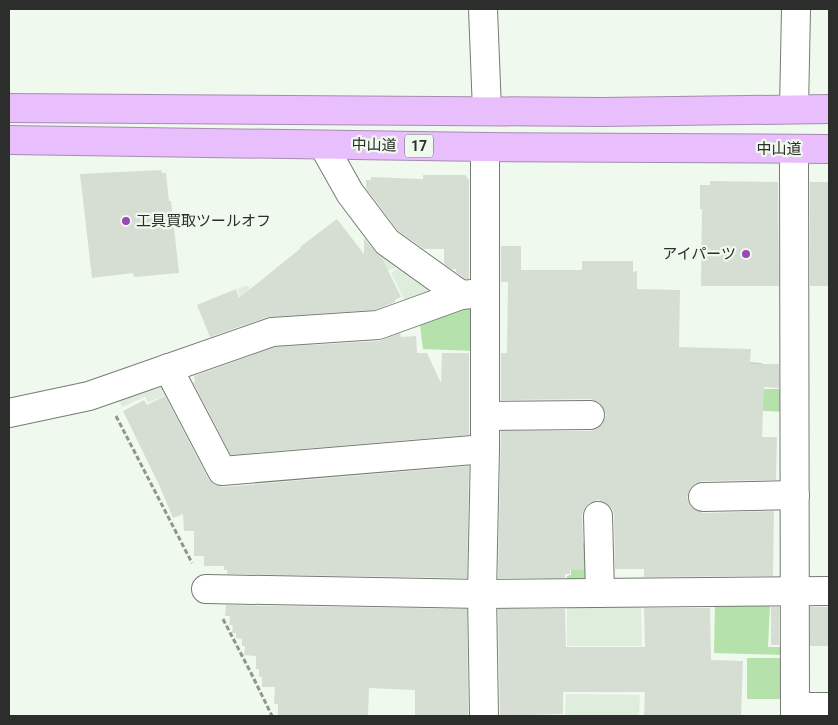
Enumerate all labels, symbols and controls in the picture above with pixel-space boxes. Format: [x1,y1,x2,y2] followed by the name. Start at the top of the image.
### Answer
[405,134,433,158] road number: 17
[351,136,397,154] street label: 中山道
[756,140,802,158] street label: 中山道
[136,212,271,230] place label: 工具買取ツールオフ
[120,215,132,227] marker: 工具買取ツールオフ
[662,245,736,263] place label: アイパーツ
[740,248,752,260] marker: アイパーツ

